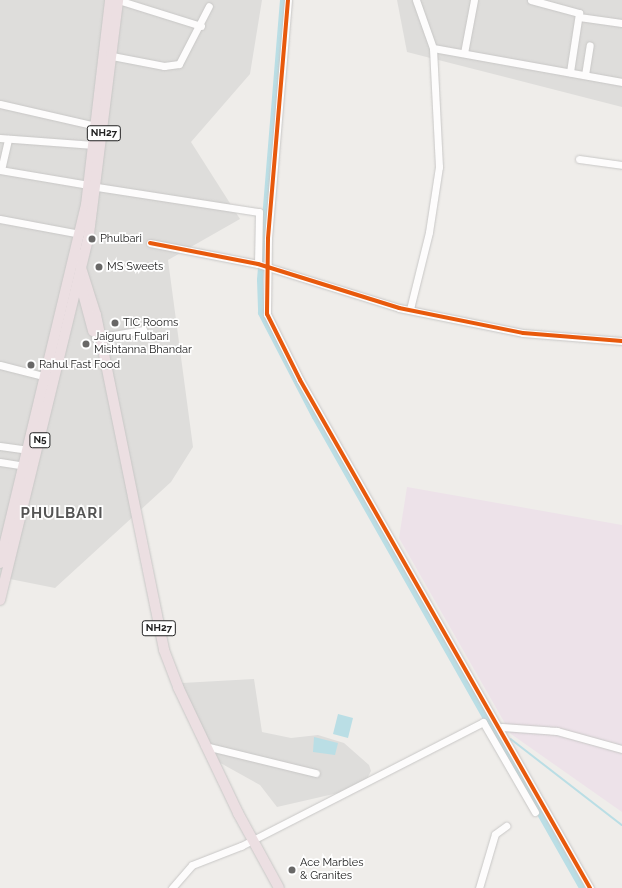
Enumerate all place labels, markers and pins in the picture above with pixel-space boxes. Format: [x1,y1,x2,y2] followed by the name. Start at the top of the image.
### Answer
[100,232,142,246] place label: Phulbari
[87,234,97,244] marker: Phulbari
[107,260,163,274] place label: MS Sweets
[94,262,104,272] marker: MS Sweets
[123,316,178,330] place label: TIC Rooms
[110,318,120,328] marker: TIC Rooms
[94,331,192,357] place label: Jaiguru Fulbari Mishtanna Bhandar
[81,339,91,349] marker: Jaiguru Fulbari Mishtanna Bhandar
[39,358,120,372] place label: Rahul Fast Food
[26,360,36,370] marker: Rahul Fast Food
[300,857,364,883] place label: Ace Marbles & Granites
[287,865,297,875] marker: Ace Marbles & Granites

